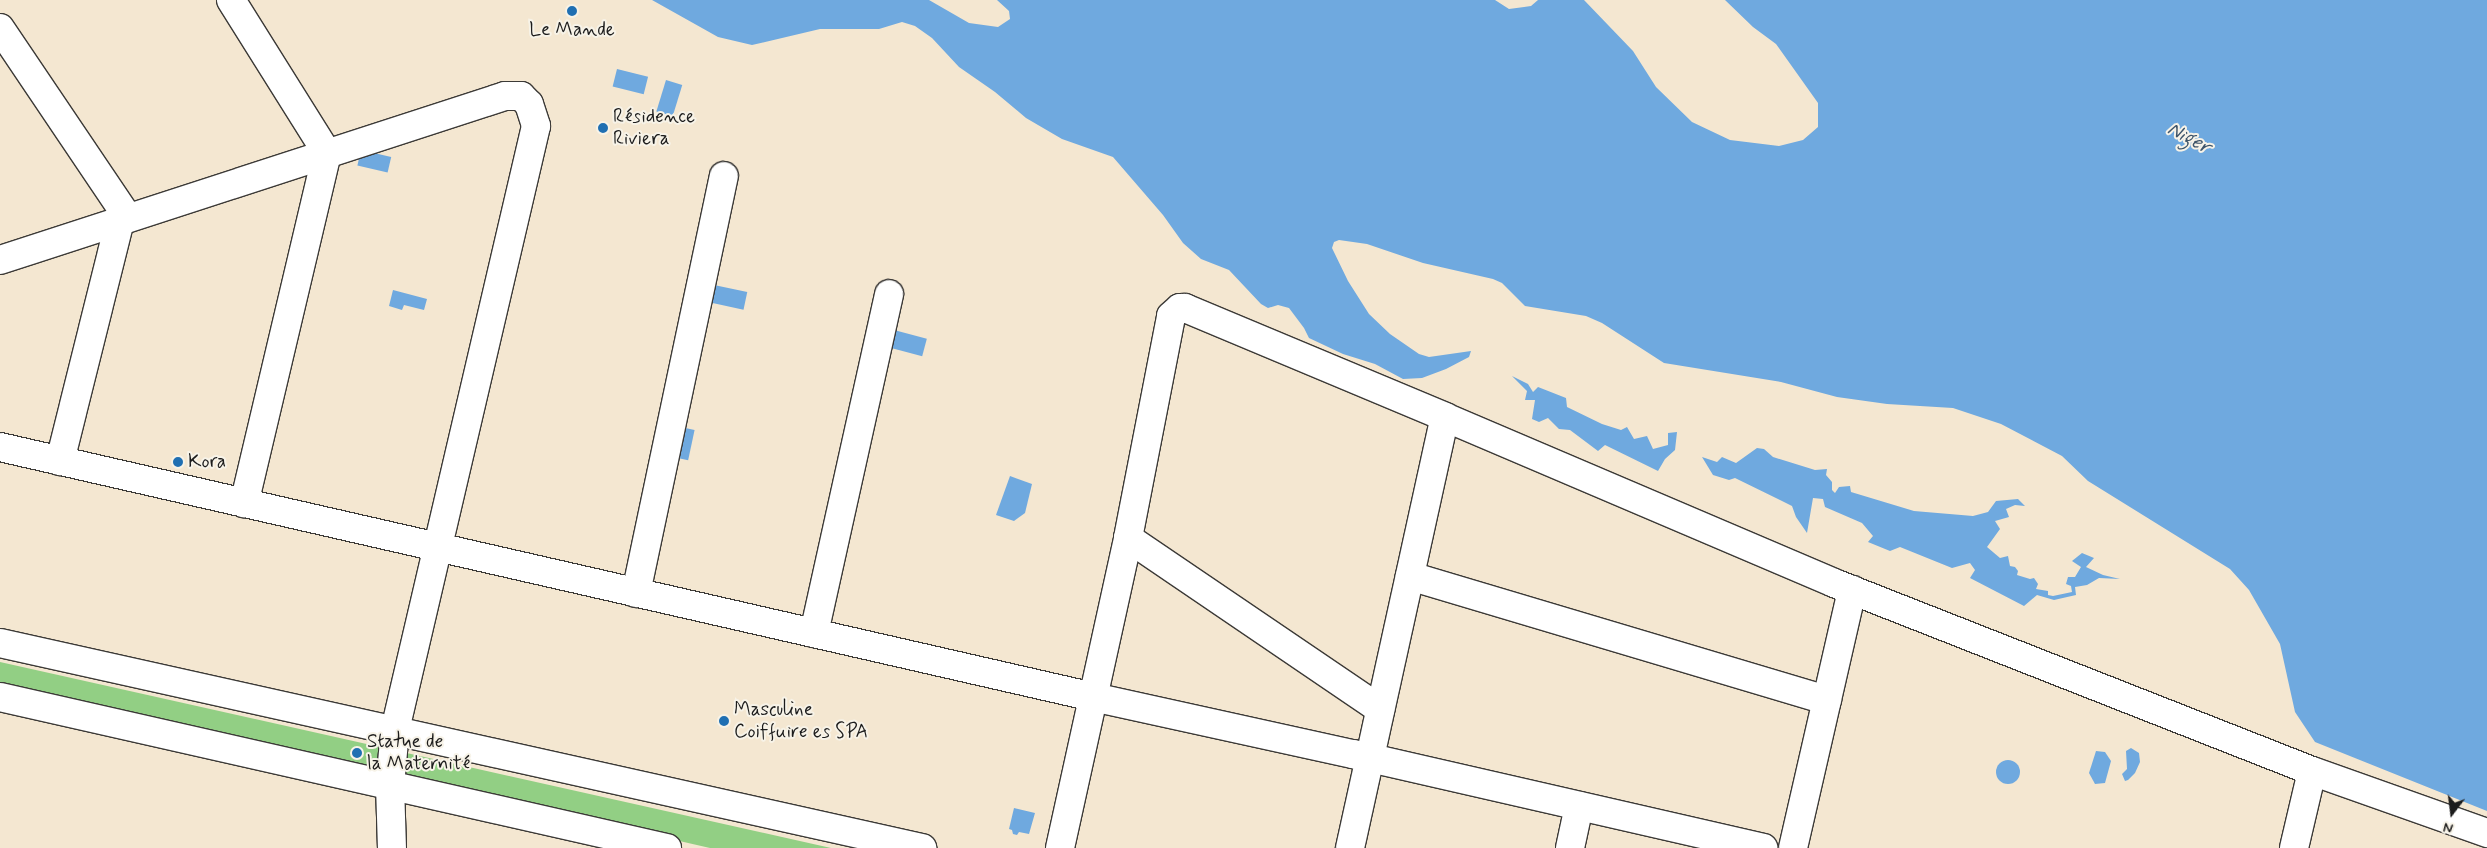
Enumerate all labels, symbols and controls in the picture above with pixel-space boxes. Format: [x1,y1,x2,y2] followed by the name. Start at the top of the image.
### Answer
[566,5,578,17] marker: Le Mande
[531,19,613,41] place label: Le Mande
[613,106,695,150] place label: Résidence Riviera
[2163,117,2215,159] water label: Niger
[597,122,609,134] marker: Résidence Riviera
[188,451,226,473] place label: Kora
[172,456,184,468] marker: Kora
[734,699,868,743] place label: Masculine Coiffuire es SPA
[718,715,730,727] marker: Masculine Coiffuire es SPA
[367,731,466,775] place label: Statue de la Maternité
[351,747,363,759] marker: Statue de la Maternité
[2427,788,2477,838] north arrow
[2441,818,2455,837] text: N

